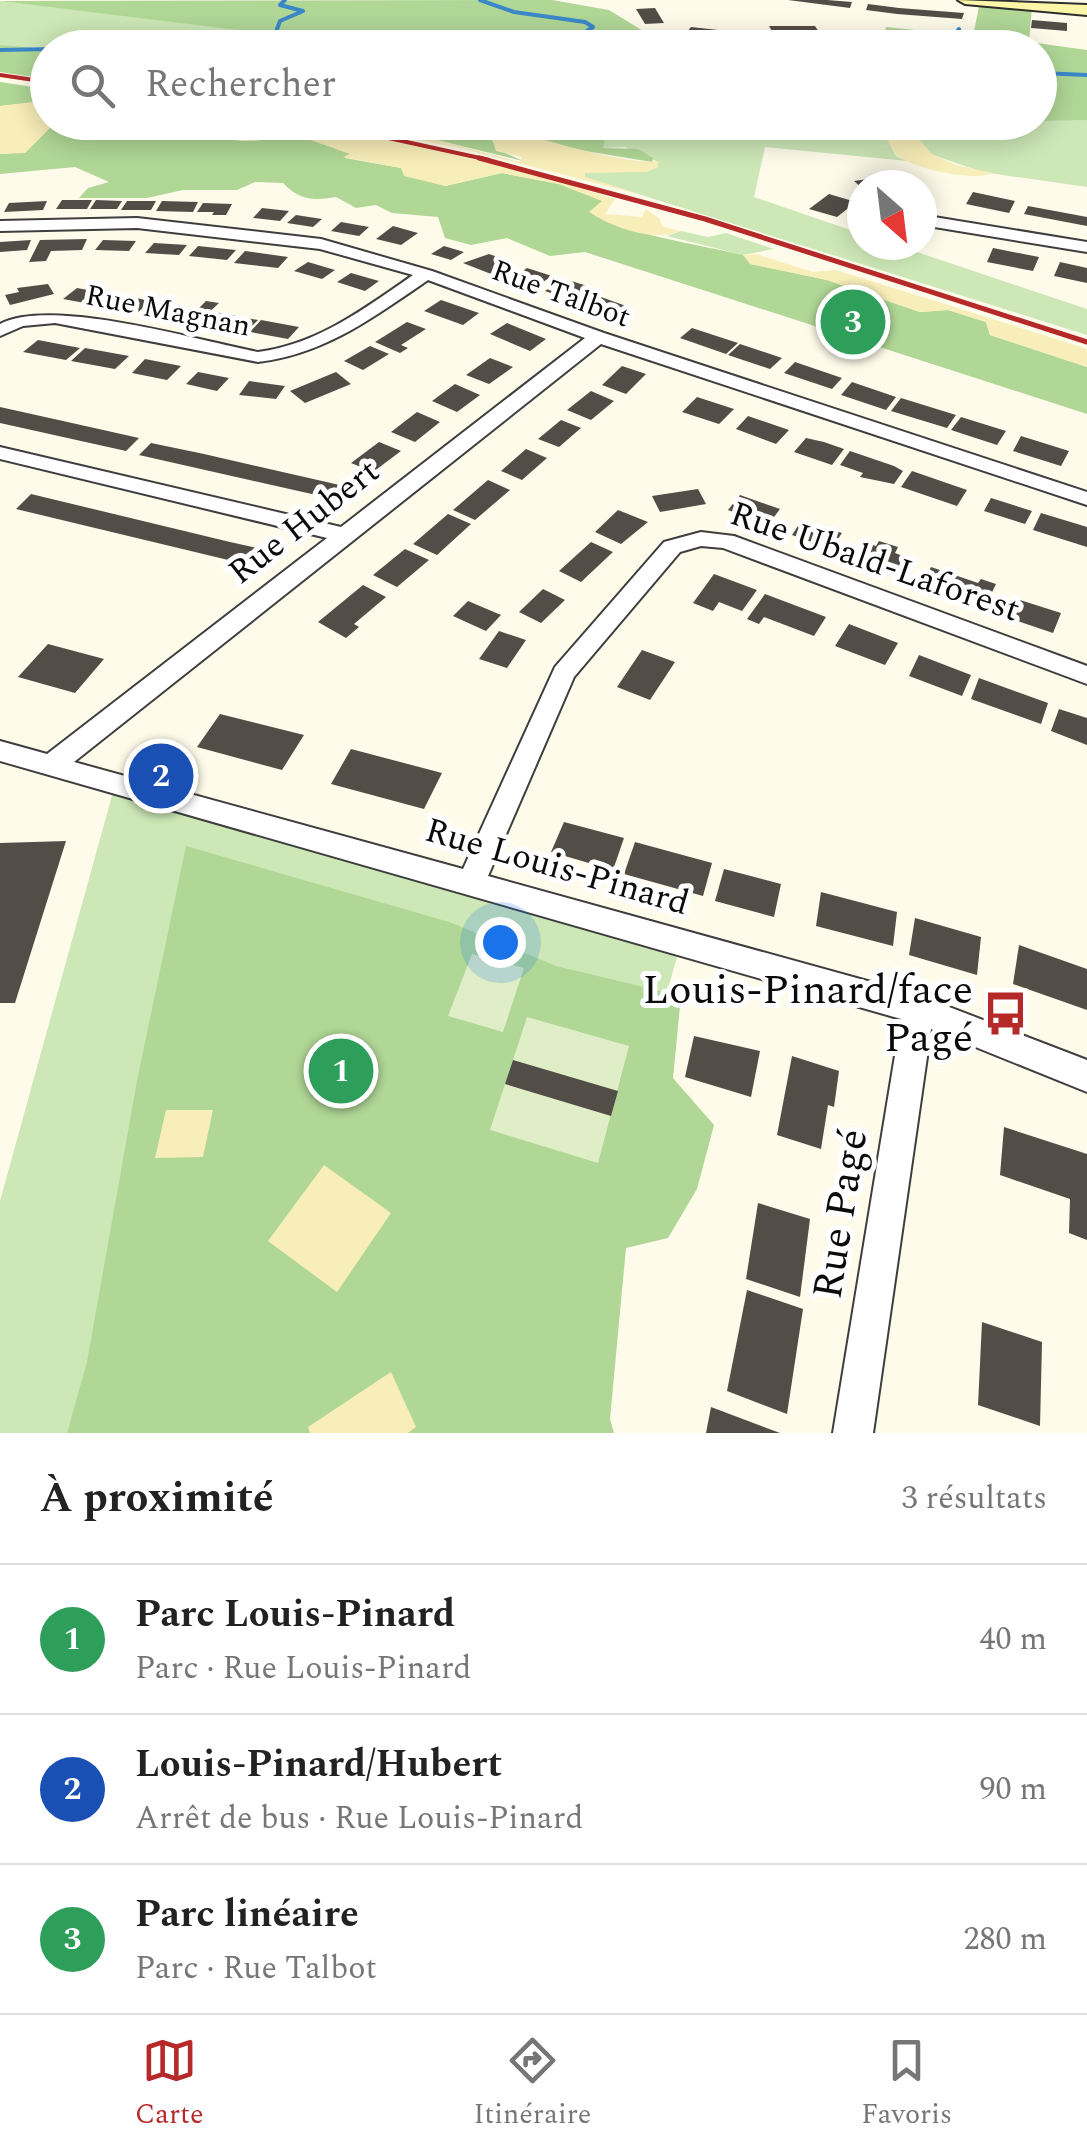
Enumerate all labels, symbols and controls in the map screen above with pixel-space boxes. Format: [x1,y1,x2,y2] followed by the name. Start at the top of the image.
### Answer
[30,30,1057,140] search box
[145,56,336,114] text: Rechercher
[65,58,120,113] icon: search
[847,170,937,260] north arrow
[485,248,637,340] street label: Rue Talbot
[81,272,255,350] street label: Rue Magnan
[820,284,886,360] pin: 3
[217,446,391,598] street label: Rue Hubert
[723,488,1027,636] street label: Rue Ubald-Laforest
[128,738,194,814] pin: 2
[419,804,695,930] street label: Rue Louis-Pinard
[475,917,526,968] your location
[642,959,973,1070] place label: Louis-Pinard/face Pagé
[982,990,1030,1038] bus stop icon: Louis-Pinard/face Pagé
[308,1034,374,1108] pin: 1
[796,1124,886,1304] street label: Rue Pagé
[40,1467,273,1530] text: À proximité
[901,1474,1047,1523] text: 3 résultats
[135,1586,455,1644] text: Parc Louis-Pinard
[64,1615,81,1664] text: 1
[979,1615,1047,1664] text: 40 m
[135,1644,471,1693] text: Parc · Rue Louis-Pinard
[135,1736,502,1794] text: Louis-Pinard/Hubert
[64,1765,81,1814] text: 2
[979,1765,1047,1814] text: 90 m
[135,1794,583,1843] text: Arrêt de bus · Rue Louis-Pinard
[135,1886,359,1944] text: Parc linéaire
[64,1915,81,1964] text: 3
[963,1915,1047,1964] text: 280 m
[135,1944,377,1993] text: Parc · Rue Talbot
[135,2033,204,2136] tab: Carte
[473,2033,591,2136] tab: Itinéraire
[861,2033,952,2136] tab: Favoris

